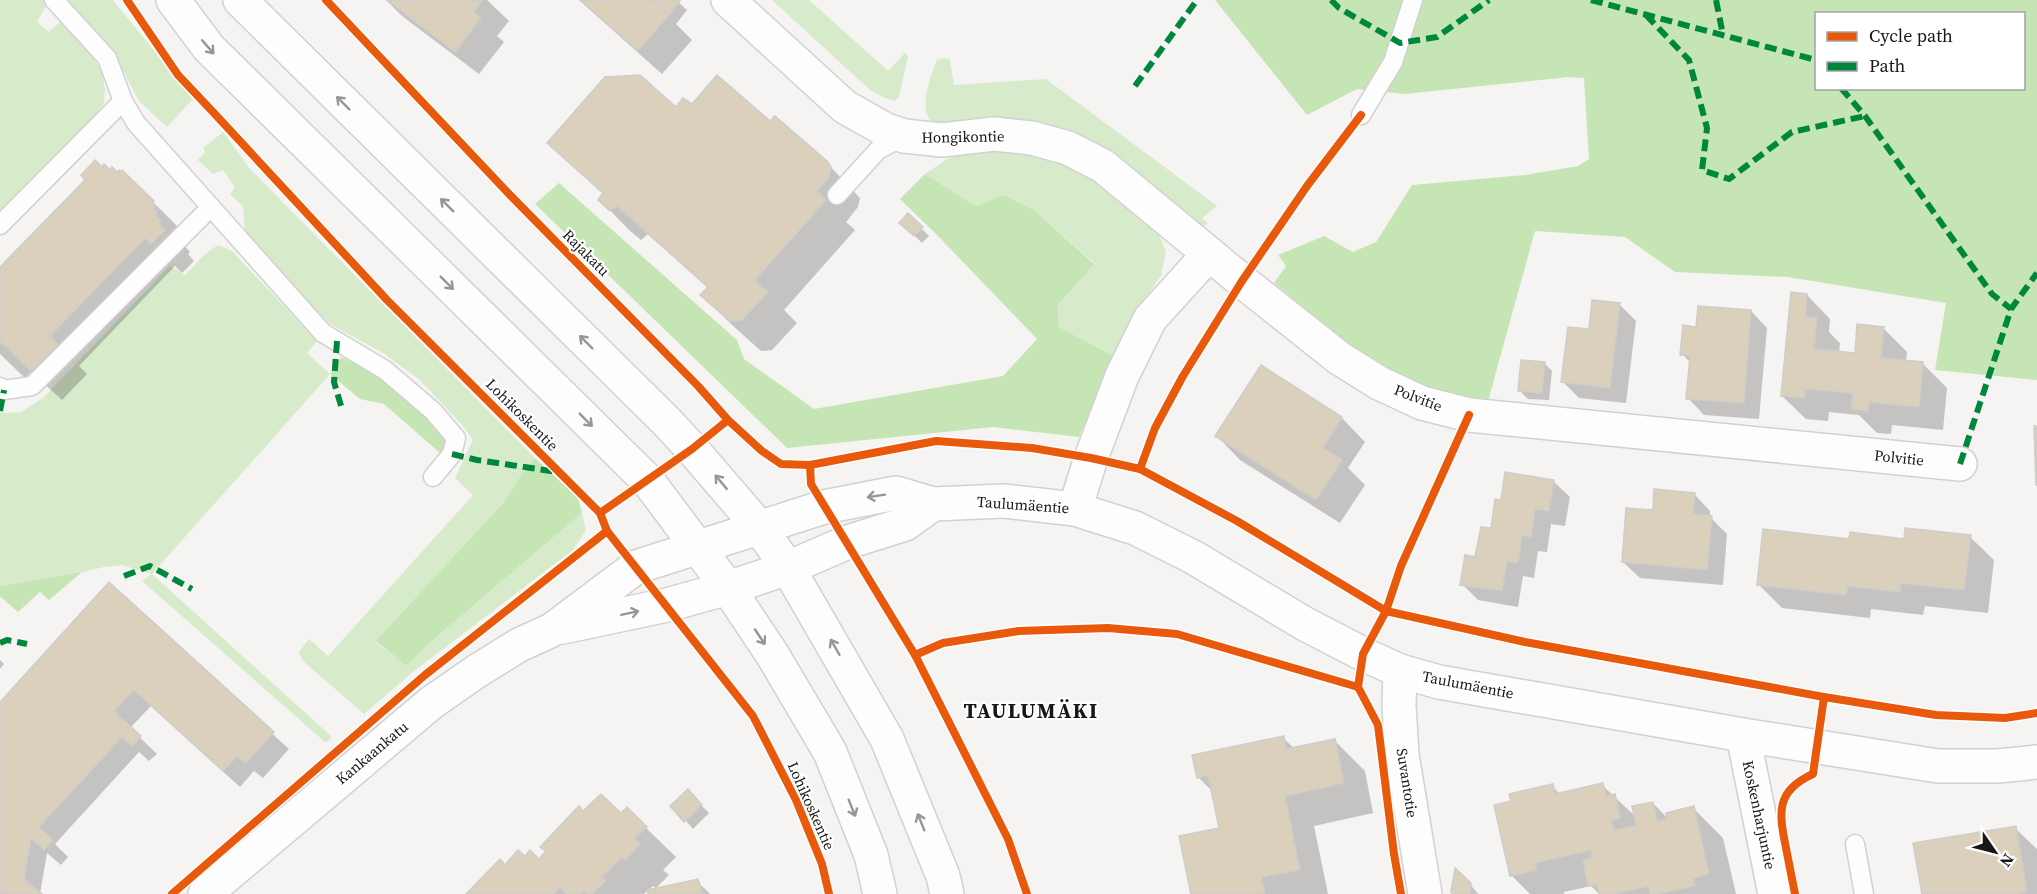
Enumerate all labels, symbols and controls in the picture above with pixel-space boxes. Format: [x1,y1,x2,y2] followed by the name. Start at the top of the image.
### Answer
[1815,12,2025,90] legend
[1869,23,1953,48] text: Cycle path
[202,39,215,55] one-way arrow
[1869,53,1906,78] text: Path
[336,96,351,110] one-way arrow
[921,125,1005,148] street label: Hongikontie
[439,198,454,213] one-way arrow
[558,224,615,281] street label: Rajakatu
[440,276,455,291] one-way arrow
[578,335,593,349] one-way arrow
[481,374,563,456] street label: Lohikoskentie
[1391,379,1446,416] street label: Polvitie
[579,413,594,427] one-way arrow
[1873,444,1925,471] street label: Polvitie
[714,475,728,490] one-way arrow
[867,491,886,502] one-way arrow
[976,491,1070,518] street label: Taulumäentie
[620,607,639,618] one-way arrow
[754,628,766,644] one-way arrow
[828,639,840,656] one-way arrow
[1421,665,1516,704] street label: Taulumäentie
[963,696,1099,725] district label: TAULUMÄKI
[331,716,412,789] street label: Kankaankatu
[1392,747,1423,819] street label: Suvantotie
[783,758,840,854] street label: Lohikoskentie
[1738,759,1781,872] street label: Koskenharjuntie
[847,798,858,817] one-way arrow
[915,813,926,831] one-way arrow
[1965,822,2025,882] north arrow
[1995,850,2020,872] text: N

